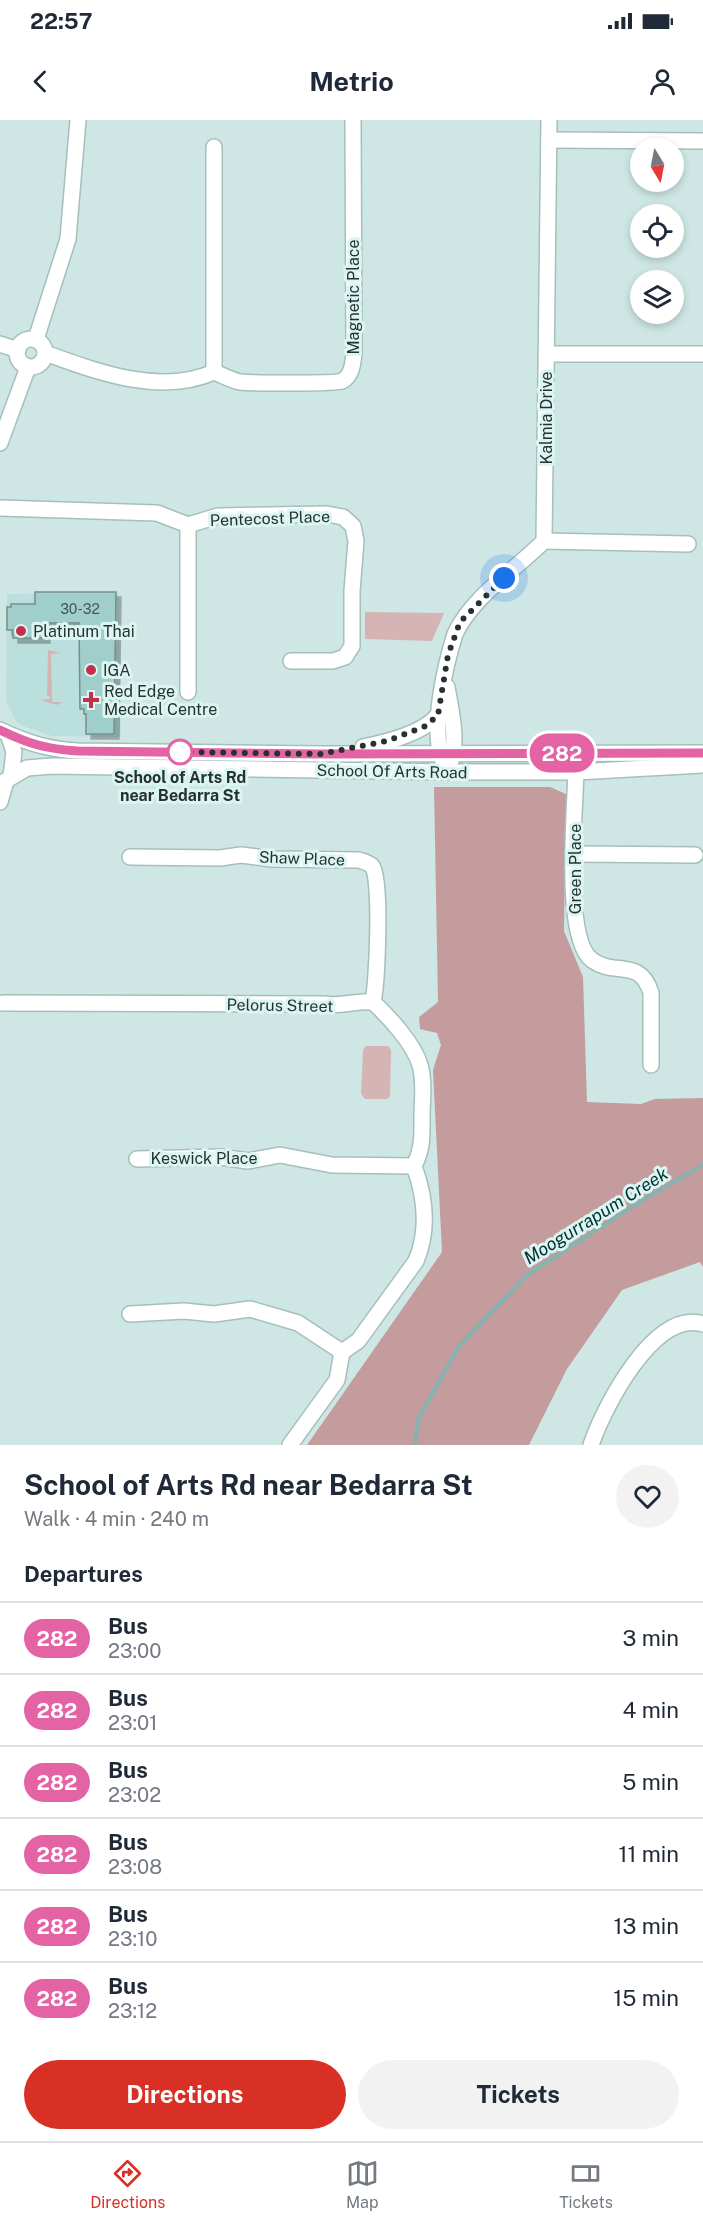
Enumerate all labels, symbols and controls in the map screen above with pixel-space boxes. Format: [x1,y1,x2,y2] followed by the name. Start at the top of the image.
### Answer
[30,8,93,34] text: 22:57
[24,65,57,98] icon: back
[309,65,394,97] text: Metrio
[646,65,679,98] icon: person
[630,138,684,192] north arrow
[630,138,684,324] map controls
[630,204,684,258] button: locate
[344,239,363,355] street label: Magnetic Place
[630,270,684,324] button: layers
[537,371,556,465] street label: Kalmia Drive
[210,507,330,530] street label: Pentecost Place
[489,563,519,593] your location
[60,601,100,617] house number: 30-32
[33,622,135,641] place label: Platinum Thai
[14,624,28,638] marker: Platinum Thai
[103,661,131,680] place label: IGA
[84,663,98,677] marker: IGA
[104,682,217,719] place label: Red Edge Medical Centre
[82,691,100,709] marker: Red Edge Medical Centre
[528,734,596,772] line badge: 282
[167,739,193,765] marker: School of Arts Rd near Bedarra St
[542,741,582,766] text: 282
[316,761,468,782] street label: School Of Arts Road
[114,768,246,805] place label: School of Arts Rd near Bedarra St
[566,824,585,914] street label: Green Place
[259,847,345,870] street label: Shaw Place
[226,995,334,1016] street label: Pelorus Street
[151,1149,257,1168] street label: Keswick Place
[520,1163,672,1268] water label: Moogurrapum Creek
[616,1465,679,1528] button: heart
[24,1468,473,1501] text: School of Arts Rd near Bedarra St
[24,1507,209,1531] text: Walk · 4 min · 240 m
[24,1561,143,1587] text: Departures
[108,1613,148,1639] text: Bus
[622,1625,679,1651] text: 3 min
[37,1626,77,1651] text: 282
[108,1639,161,1663] text: 23:00
[108,1685,148,1711] text: Bus
[623,1697,679,1723] text: 4 min
[37,1698,77,1723] text: 282
[108,1711,157,1735] text: 23:01
[108,1757,148,1783] text: Bus
[622,1769,679,1795] text: 5 min
[37,1770,77,1795] text: 282
[108,1783,161,1807] text: 23:02
[108,1829,148,1855] text: Bus
[618,1841,679,1867] text: 11 min
[37,1842,77,1867] text: 282
[108,1855,162,1879] text: 23:08
[108,1901,148,1927] text: Bus
[614,1913,679,1939] text: 13 min
[37,1914,77,1939] text: 282
[108,1927,157,1951] text: 23:10
[108,1973,148,1999] text: Bus
[613,1985,679,2011] text: 15 min
[37,1986,77,2011] text: 282
[108,1999,157,2023] text: 23:12
[24,2060,346,2129] button: Directions
[358,2060,679,2129] button: Tickets
[90,2157,165,2212] tab: Directions
[346,2157,379,2212] tab: Map
[559,2157,613,2212] tab: Tickets

